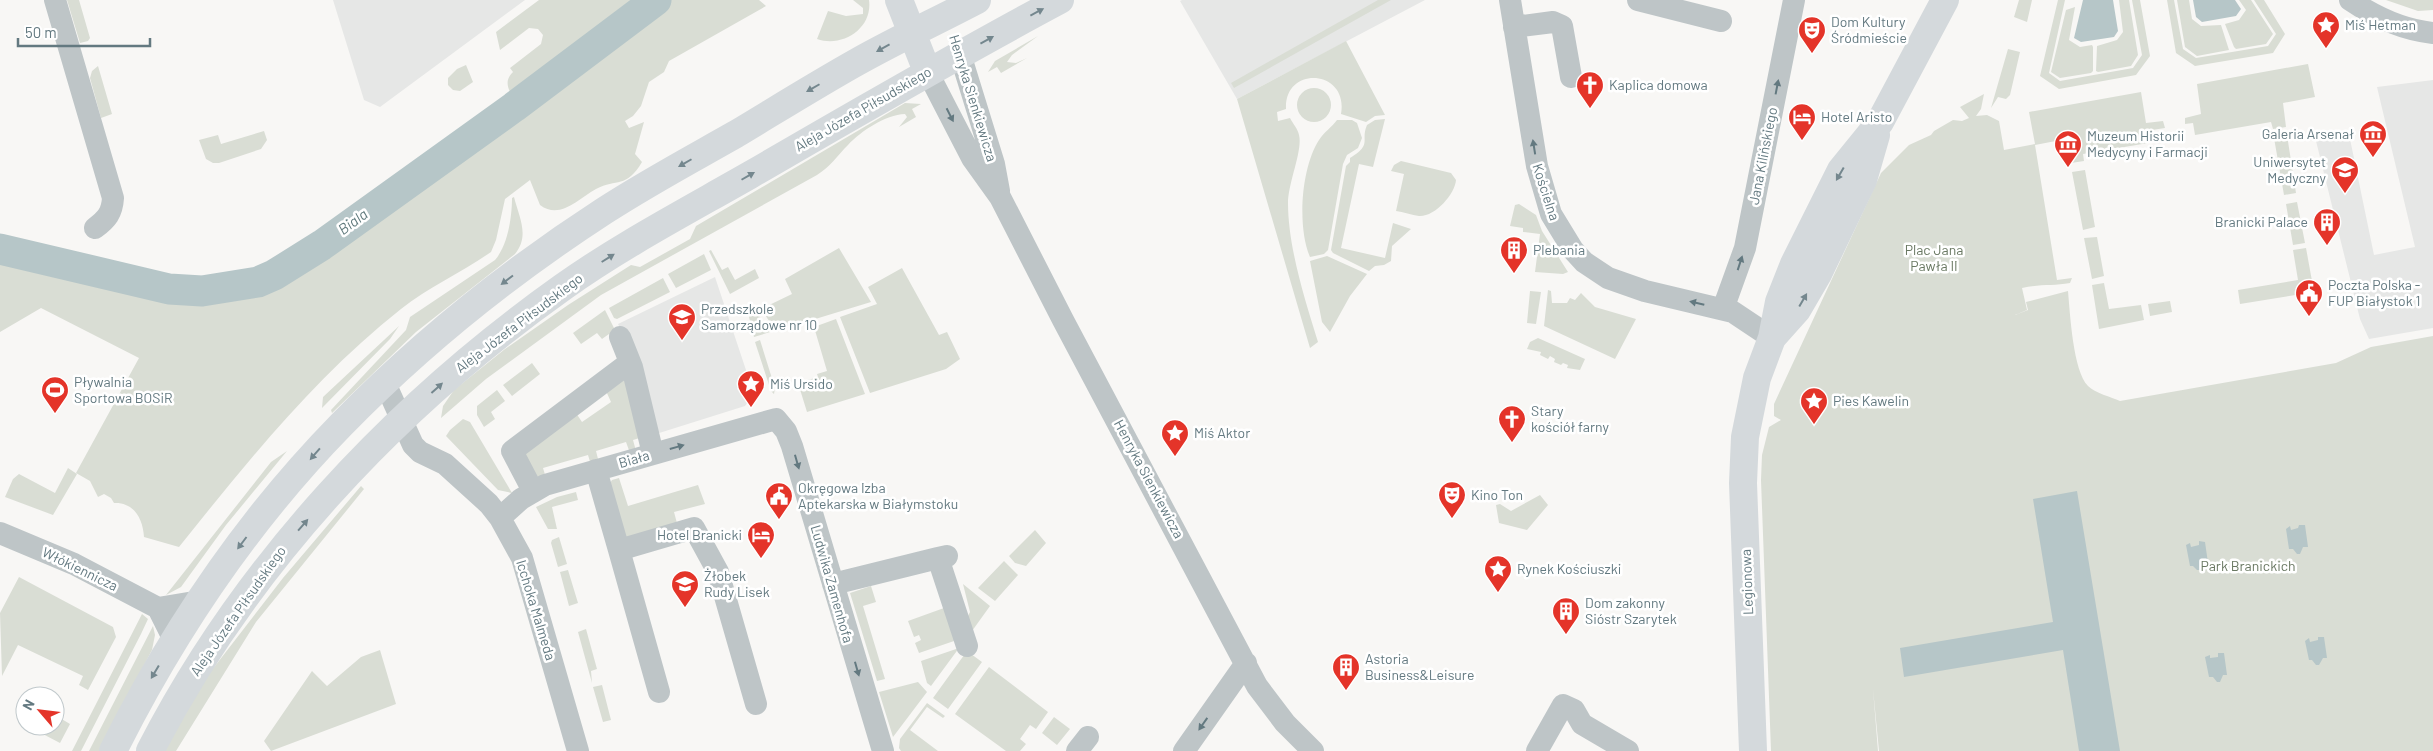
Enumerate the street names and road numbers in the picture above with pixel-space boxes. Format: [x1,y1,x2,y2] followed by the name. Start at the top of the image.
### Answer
[946,32,1001,163] street label: Henryka Sienkiewicza
[791,62,934,155] street label: Aleja Józefa Piłsudskiego
[1745,106,1780,206] street label: Jana Kilińskiego
[1529,161,1564,223] street label: Kościelna
[452,269,586,376] street label: Aleja Józefa Piłsudskiego
[1111,417,1188,541] street label: Henryka Sienkiewicza
[616,446,651,471] street label: Biała
[808,523,857,645] street label: Ludwika Zamenhofa
[186,542,289,679] street label: Aleja Józefa Piłsudskiego
[40,543,121,594] street label: Włókiennicza
[1737,549,1756,615] street label: Legionowa
[513,558,560,662] street label: Icchoka Malmeda

